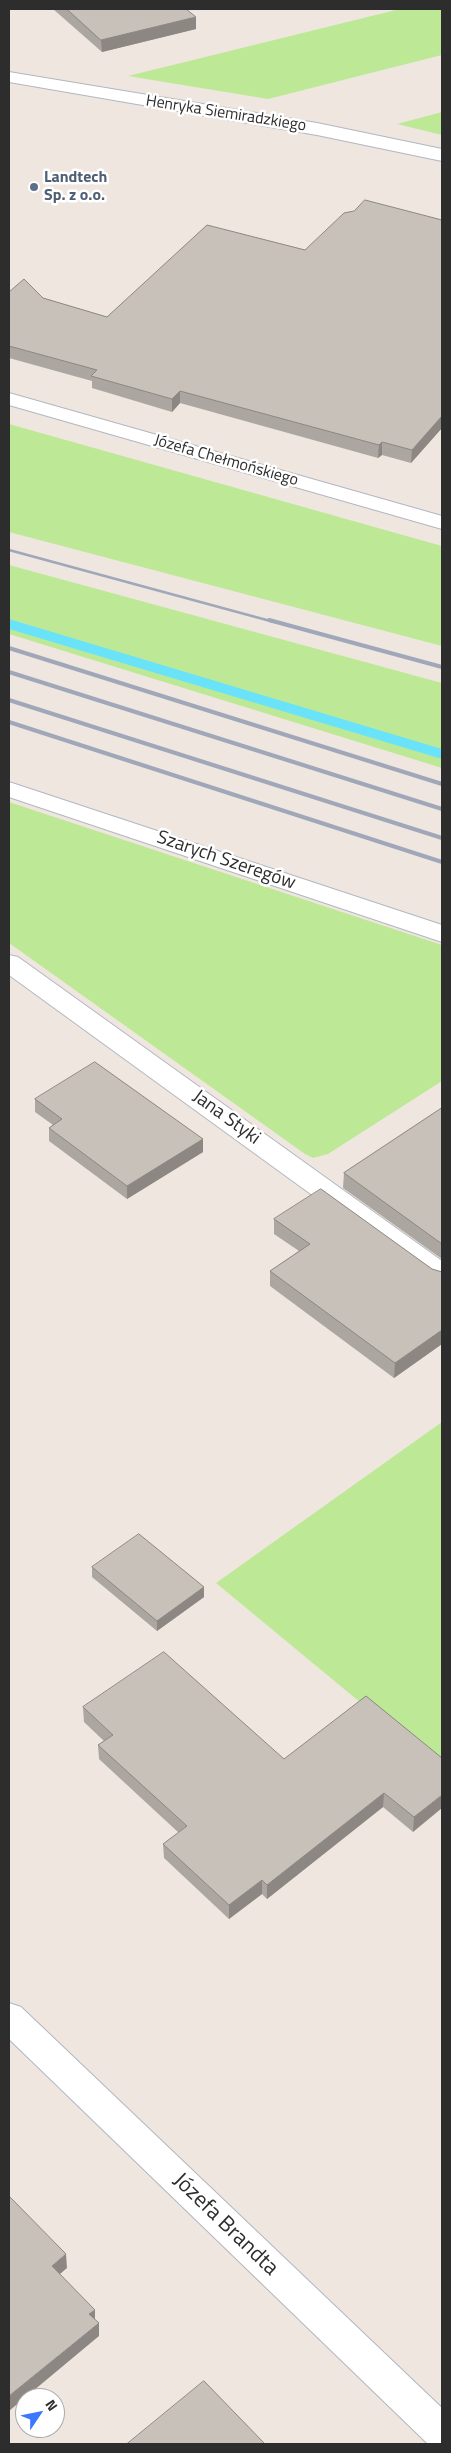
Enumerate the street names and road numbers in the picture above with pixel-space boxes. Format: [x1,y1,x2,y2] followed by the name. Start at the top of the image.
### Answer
[144,92,308,136] street label: Henryka Siemiradzkiego
[152,431,300,491] street label: Józefa Chełmońskiego
[154,827,298,895] street label: Szarych Szeregów
[188,1086,264,1150] street label: Jana Styki
[167,2168,283,2282] street label: Józefa Brandta

